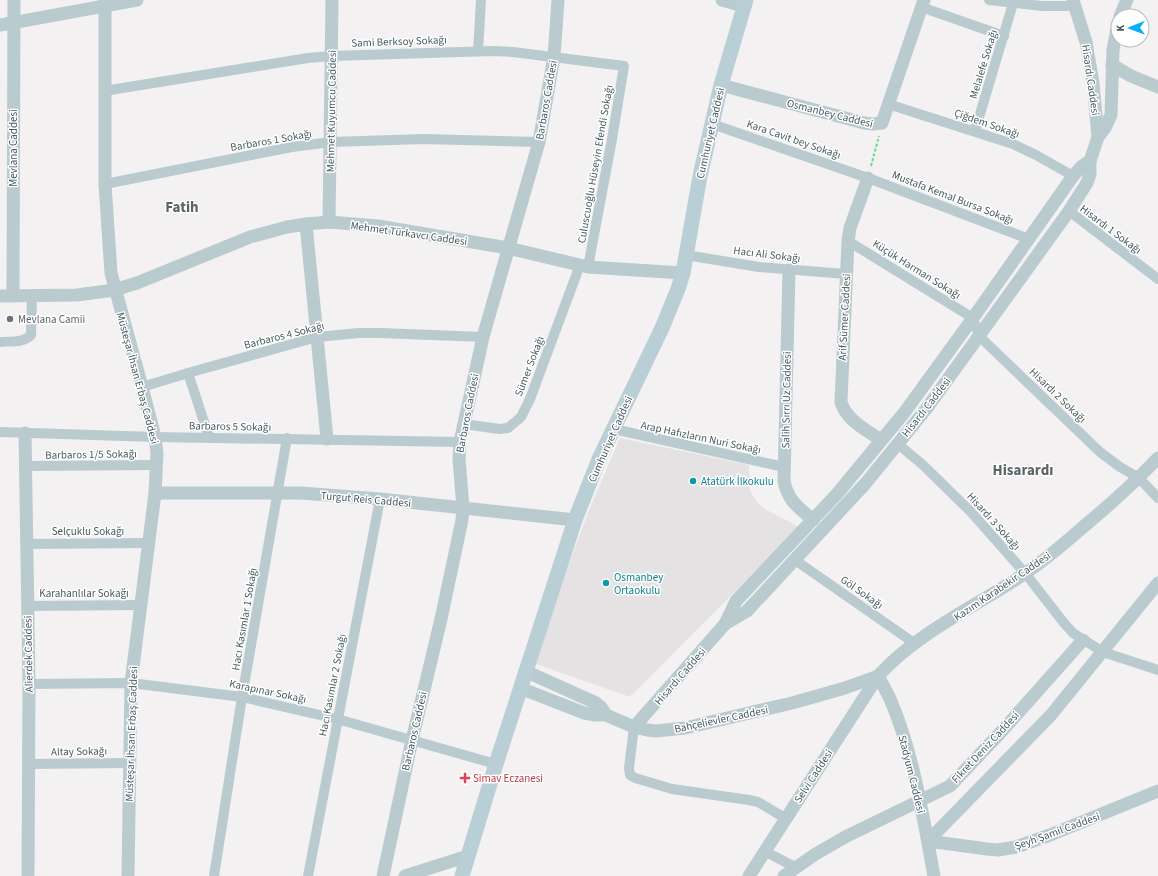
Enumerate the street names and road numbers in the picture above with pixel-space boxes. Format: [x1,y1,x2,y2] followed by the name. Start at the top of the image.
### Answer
[966,28,1001,101] street label: Melalefe Sokağı
[351,32,447,51] street label: Sami Berksoy Sokağı
[1078,44,1103,117] street label: Hisardı Caddesi
[323,50,340,172] street label: Mehmet Kuyumcu Caddesi
[532,59,561,141] street label: Barbaros Caddesi
[574,84,617,245] street label: Culuscuoğlu Hüseyin Efendi Sokağı
[693,86,728,180] street label: Cumhuriyet Caddesi
[785,96,875,131] street label: Osmanbey Caddesi
[952,105,1022,142] street label: Çiğdem Sokağı
[6,109,21,187] street label: Mevlana Caddesi
[745,116,843,163] street label: Kara Cavit bey Sokağı
[229,126,313,155] street label: Barbaros 1 Sokağı
[890,167,1016,228] street label: Mustafa Kemal Bursa Sokağı
[1077,201,1145,257] street label: Hisardı 1 Sokağı
[350,218,468,249] street label: Mehmet Türkavcı Caddesi
[870,236,964,303] street label: Küçük Harman Sokağı
[733,243,801,266] street label: Hacı Ali Sokağı
[835,273,854,361] street label: Arif Sümer Caddesi
[113,311,162,446] street label: Müsteşar İhsan Erbaş Caddesi
[242,318,326,353] street label: Barbaros 4 Sokağı
[511,334,548,398] street label: Sümer Sokağı
[778,351,795,449] street label: Salih Sırrı Uz Caddesi
[1026,364,1089,426] street label: Hisardı 2 Sokağı
[452,372,483,454] street label: Barbaros Caddesi
[898,374,954,440] street label: Hisardı Caddesi
[585,394,636,485] street label: Cumhuriyet Caddesi
[639,417,762,458] street label: Arap Hafızların Nuri Sokağı
[189,418,271,435] street label: Barbaros 5 Sokağı
[45,446,137,463] street label: Barbaros 1/5 Sokağı
[320,488,412,511] street label: Turgut Reis Caddesi
[963,489,1024,554] street label: Hisardı 3 Sokağı
[52,524,124,539] street label: Selçuklu Sokağı
[951,548,1054,625] street label: Kazım Karabekir Caddesi
[228,567,261,672] street label: Hacı Kasımlar 1 Sokağı
[837,572,886,613] street label: Göl Sokağı
[39,586,129,601] street label: Karahanlılar Sokağı
[20,616,37,692] street label: Alierdek Caddesi
[315,633,350,738] street label: Hacı Kasımlar 2 Sokağı
[651,644,710,708] street label: Hisardı Caddesi
[122,666,141,802] street label: Müsteşar İhsan Erbaş Caddesi
[228,676,308,707] street label: Karapınar Sokağı
[398,690,431,772] street label: Barbaros Caddesi
[673,702,769,737] street label: Bahçelievler Caddesi
[948,708,1023,787] street label: Fikret Deniz Caddesi
[895,733,928,815] street label: Stadyum Caddesi
[51,744,107,759] street label: Altay Sokağı
[791,747,836,806] street label: Selvi Caddesi
[1012,809,1102,854] street label: Şeyh Şamil Caddesi

